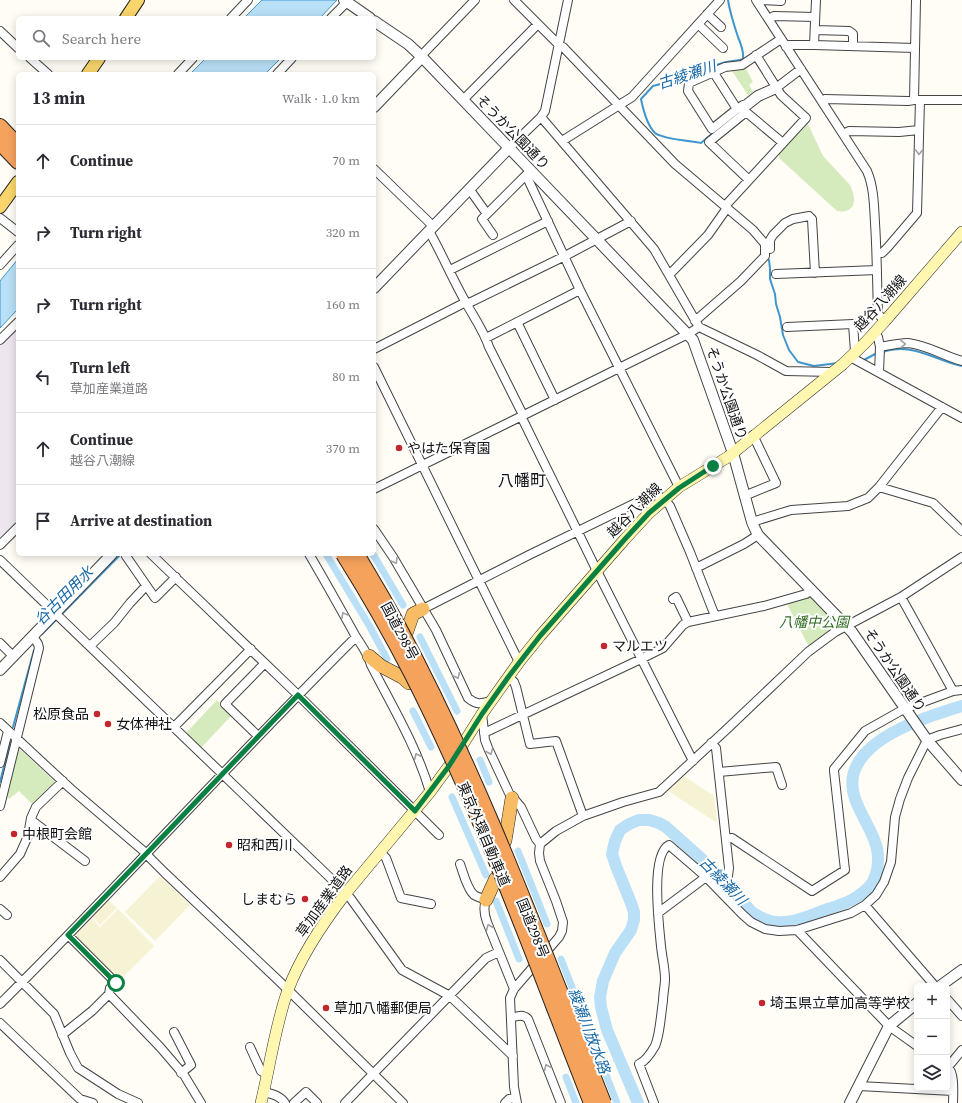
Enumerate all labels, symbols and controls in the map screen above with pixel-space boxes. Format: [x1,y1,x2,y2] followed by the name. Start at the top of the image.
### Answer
[16,16,376,60] search box
[30,27,52,49] icon: search
[62,28,141,49] text: Search here
[655,55,721,94] water label: 古綾瀬川
[32,86,85,110] text: 13 min
[282,90,360,107] text: Walk · 1.0 km
[472,90,554,174] street label: そうか公園通り
[915,149,923,155] one-way arrow
[32,150,54,172] icon: ahead
[70,150,133,171] text: Continue
[332,152,360,169] text: 70 m
[32,222,54,244] icon: right
[70,222,142,243] text: Turn right
[326,224,360,241] text: 320 m
[849,270,911,336] street label: 越谷八潮線
[32,294,54,316] icon: right
[70,294,142,315] text: Turn right
[326,296,360,313] text: 160 m
[900,339,906,348] one-way arrow
[702,343,752,443] street label: そうか公園通り
[70,357,130,378] text: Turn left
[32,366,54,388] icon: left
[332,368,360,385] text: 80 m
[70,380,148,397] text: 草加産業道路
[70,429,133,450] text: Continue
[32,438,54,460] icon: ahead
[407,438,491,458] place label: やはた保育園
[326,440,360,457] text: 370 m
[394,443,404,453] marker: やはた保育園
[70,452,135,469] text: 越谷八潮線
[704,457,722,475] route end
[498,469,546,491] district label: 八幡町
[602,478,666,542] street label: 越谷八潮線
[32,510,54,532] icon: arrive
[70,510,212,531] text: Arrive at destination
[391,557,398,564] one-way arrow
[30,560,99,630] water label: 谷古田用水
[376,598,424,664] street label: 国道298号
[342,612,349,620] one-way arrow
[779,612,851,632] park label: 八幡中公園
[859,624,931,716] street label: そうか公園通り
[612,636,668,656] place label: マルエツ
[599,641,609,651] marker: マルエツ
[452,671,460,679] one-way arrow
[33,704,89,724] place label: 松原食品
[92,709,102,719] marker: 松原食品
[116,714,172,734] place label: 女体神社
[103,719,113,729] marker: 女体神社
[485,748,493,756] one-way arrow
[413,752,421,759] one-way arrow
[453,779,515,889] street label: 東京外環自動車道
[22,824,92,844] place label: 中根町会館
[9,829,19,839] marker: 中根町会館
[237,835,293,855] place label: 昭和西川
[224,840,234,850] marker: 昭和西川
[695,852,753,911] water label: 古綾瀬川
[291,861,357,941] street label: 草加産業道路
[241,889,297,909] place label: しまむら
[300,894,310,904] marker: しまむら
[512,895,554,961] street label: 国道298号
[485,924,493,931] one-way arrow
[107,974,125,992] route start
[914,983,950,1091] map controls
[914,983,950,1019] button: +
[564,985,616,1078] water label: 綾瀬川放水路
[770,993,910,1013] place label: 埼玉県立草加高等学校
[334,998,432,1018] place label: 草加八幡郵便局
[757,998,767,1008] marker: 埼玉県立草加高等学校
[321,1003,331,1013] marker: 草加八幡郵便局
[914,1019,950,1055] button: −
[914,1055,950,1091] button: layers
[544,1063,552,1071] one-way arrow

